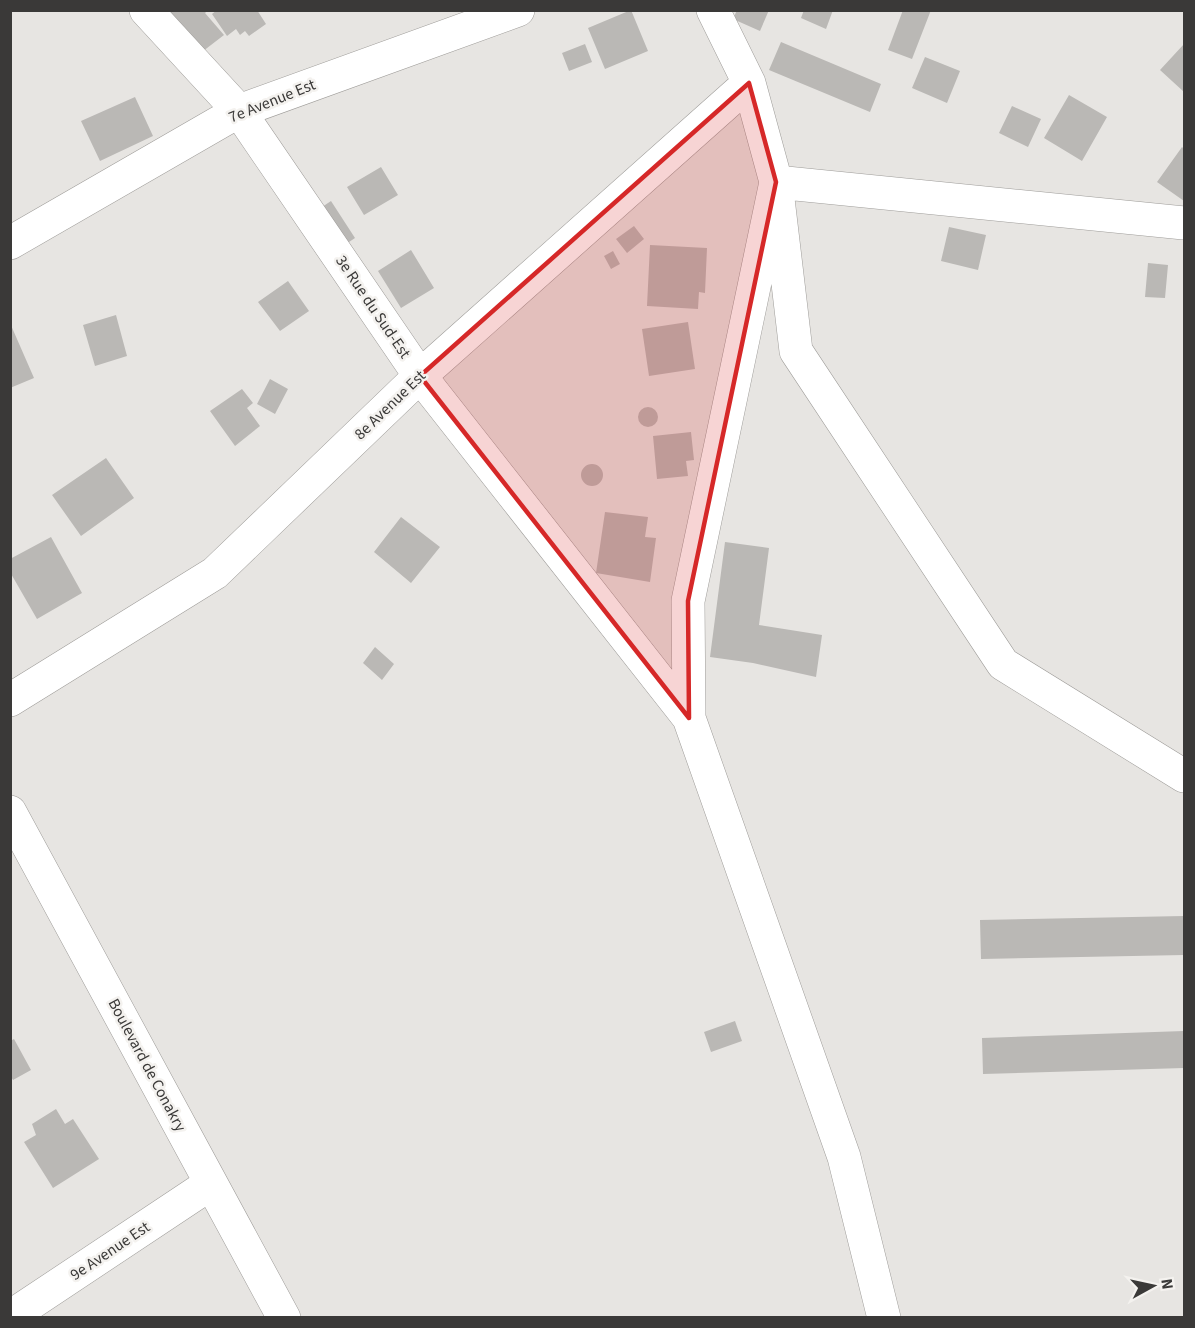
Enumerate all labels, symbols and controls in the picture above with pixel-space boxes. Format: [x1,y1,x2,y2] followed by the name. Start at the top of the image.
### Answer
[225,73,319,128] street label: 7e Avenue Est
[330,251,416,363] street label: 3e Rue du Sud-Est
[349,365,431,445] street label: 8e Avenue Est
[103,995,192,1136] street label: Boulevard de Conakry
[66,1216,155,1286] street label: 9e Avenue Est
[1123,1256,1183,1316] north arrow
[1155,1277,1178,1291] text: N

